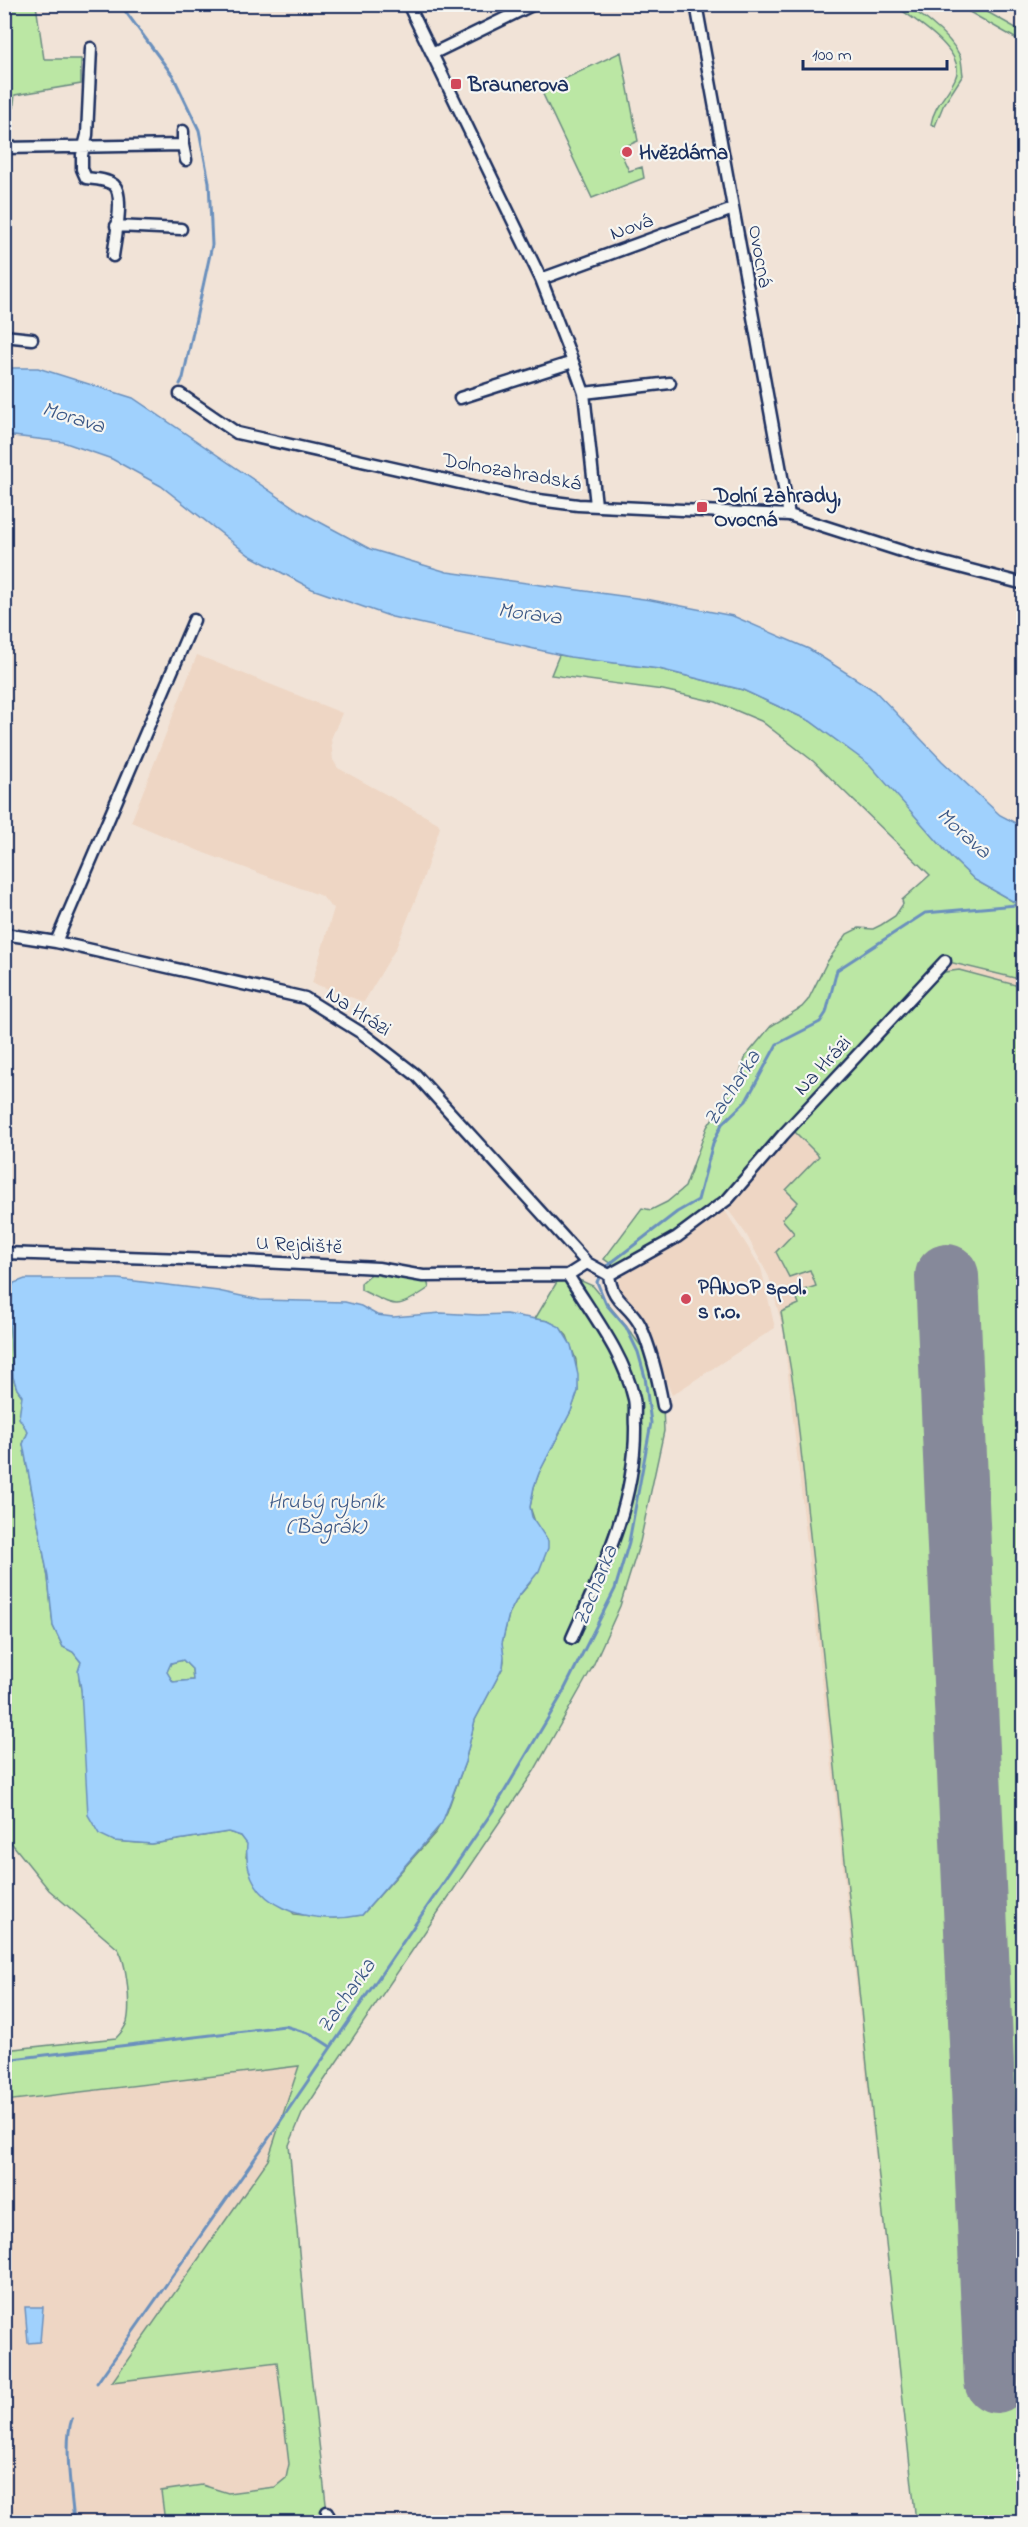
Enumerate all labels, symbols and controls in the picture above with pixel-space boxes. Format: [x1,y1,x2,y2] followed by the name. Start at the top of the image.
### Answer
[803,33,947,71] scale bar
[812,43,852,69] text: 100 m
[467,71,569,101] place label: Braunerova
[449,77,463,91] marker: Braunerova
[639,139,728,169] place label: Hvězdárna
[620,145,634,159] marker: Hvězdárna
[606,206,658,249] street label: Nová
[739,223,779,290] street label: Ovocná
[38,394,109,444] water label: Morava
[439,446,584,500] street label: Dolnozahradská
[713,482,841,536] place label: Dolní Zahrady, Ovocná
[695,500,709,514] marker: Dolní Zahrady, Ovocná
[496,595,564,635] water label: Morava
[929,801,998,868] water label: Morava
[319,980,397,1045] street label: Na Hrázi
[788,1030,859,1103] street label: Na Hrázi
[697,1043,771,1133] water label: Zacharka
[255,1229,343,1263] street label: U Rejdiště
[698,1274,807,1328] place label: PANOP spol. s r.o.
[679,1292,693,1306] marker: PANOP spol. s r.o.
[268,1487,386,1544] water label: Hrubý rybník (Bagrák)
[566,1540,628,1631] water label: Zacharka
[310,1952,386,2041] water label: Zacharka

